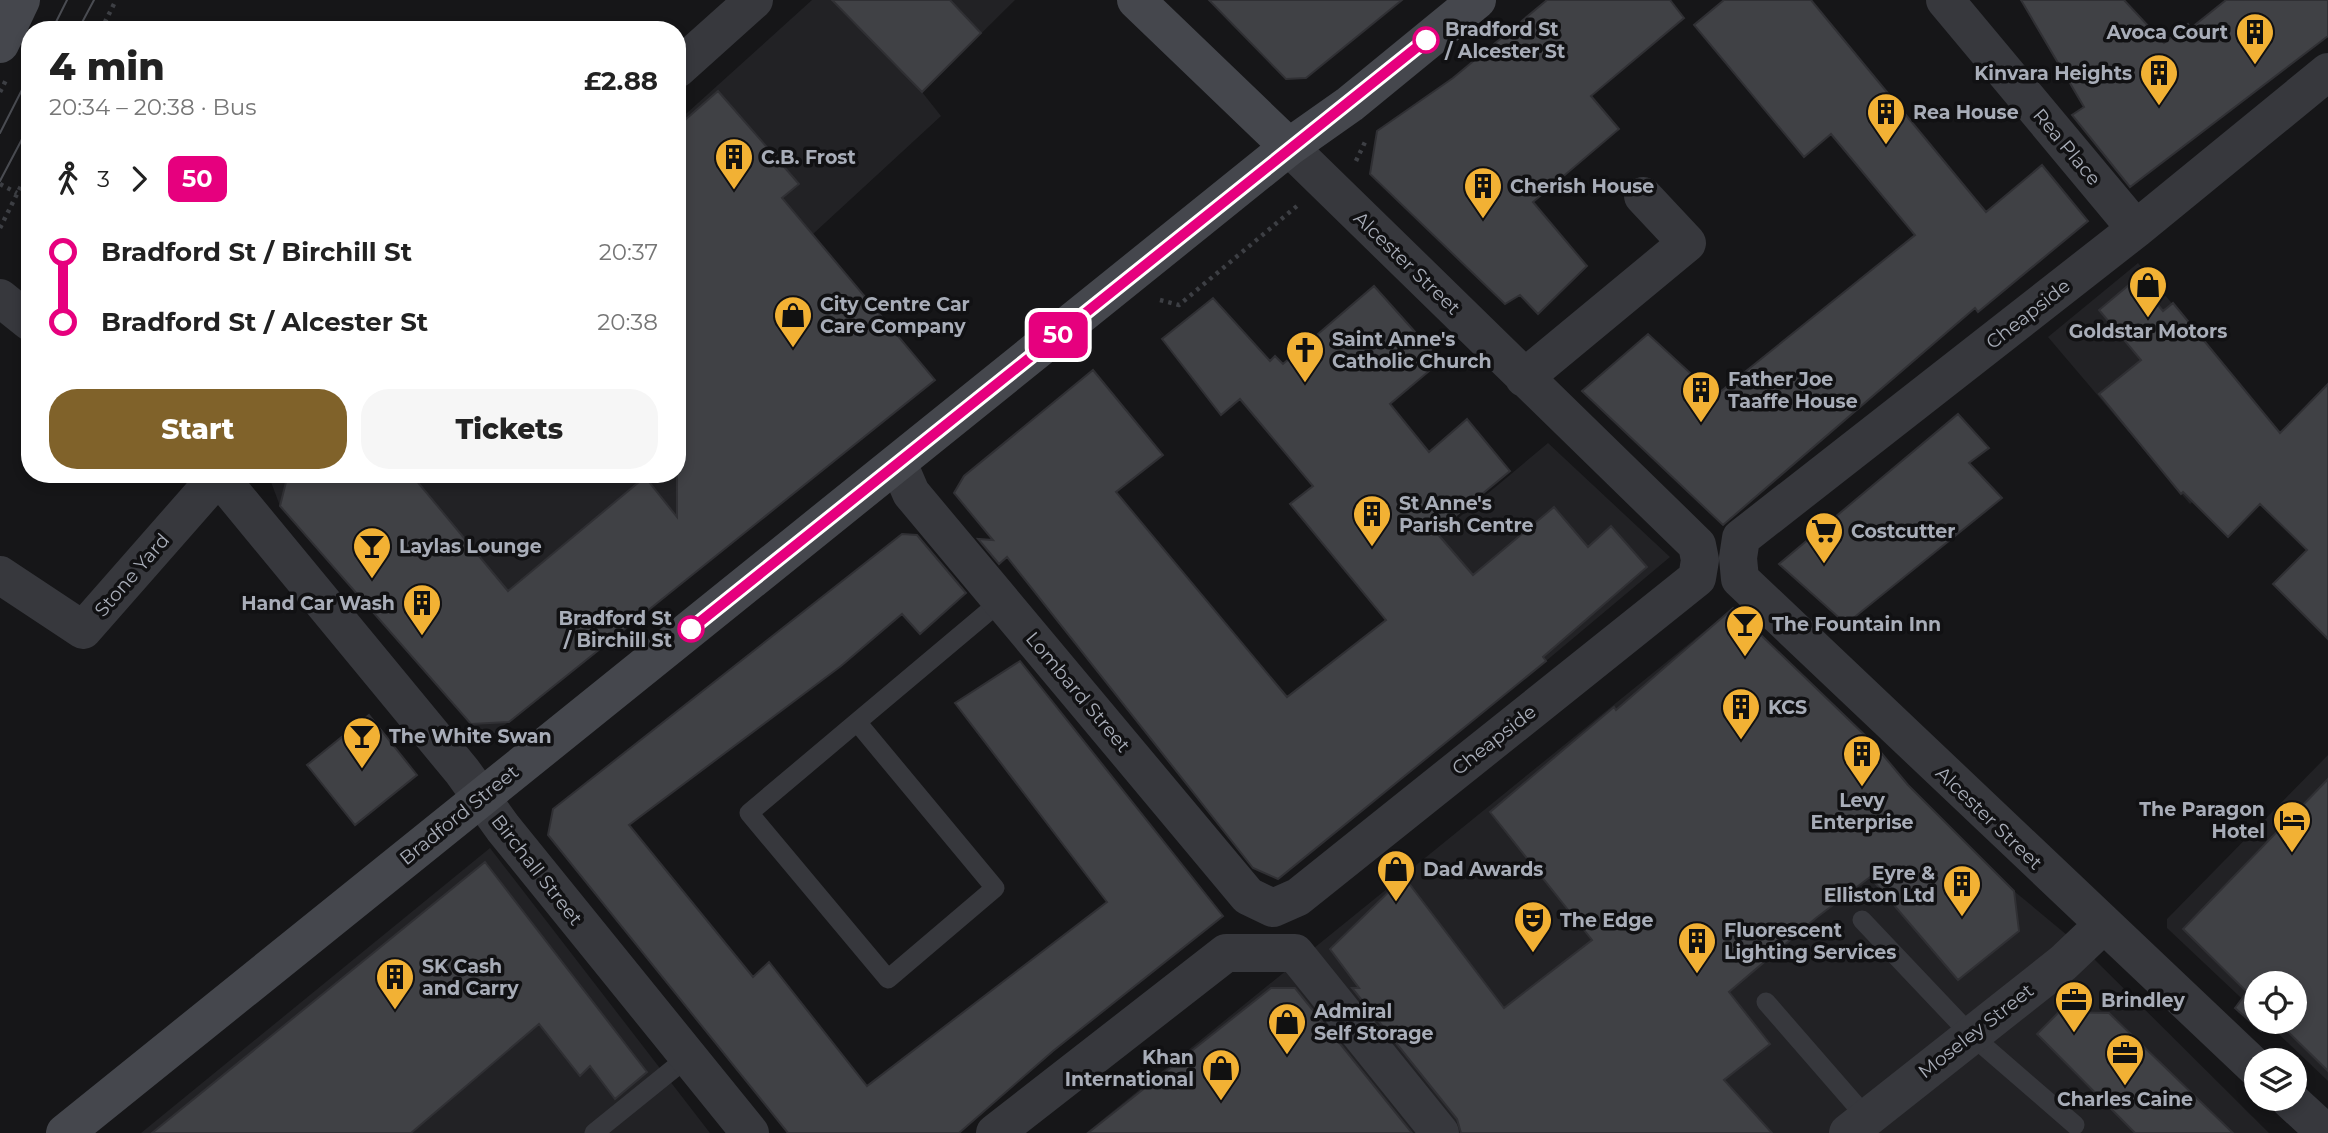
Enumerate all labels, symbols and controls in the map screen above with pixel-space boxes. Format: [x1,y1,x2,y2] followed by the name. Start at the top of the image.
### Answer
[2234,11,2276,66] building icon: Avoca Court
[1444,18,1565,63] place label: Bradford St / Alcester St
[2105,21,2228,44] place label: Avoca Court
[1413,27,1439,53] marker: Bradford St / Alcester St
[49,43,165,90] text: 4 min
[2138,52,2180,107] building icon: Kinvara Heights
[1974,62,2132,85] place label: Kinvara Heights
[584,65,658,97] text: £2.88
[1865,91,1907,146] building icon: Rea House
[49,93,256,121] text: 20:34 – 20:38 · Bus
[1913,101,2019,124] place label: Rea House
[2028,104,2106,190] street label: Rea Place
[713,136,755,191] building icon: C.B. Frost
[761,146,856,169] place label: C.B. Frost
[49,160,87,198] icon: walk
[120,160,158,198] icon: forward
[182,164,213,193] text: 50
[97,165,110,193] text: 3
[1462,165,1504,220] building icon: Cherish House
[1510,175,1654,198] place label: Cherish House
[1349,206,1465,320] street label: Alcester Street
[101,236,412,268] text: Bradford St / Birchill St
[599,238,658,266] text: 20:37
[2127,264,2169,319] shop icon: Goldstar Motors
[1981,274,2075,354] street label: Cheapside
[820,293,970,338] place label: City Centre Car Care Company
[772,294,814,349] shop icon: City Centre Car Care Company
[101,306,428,338] text: Bradford St / Alcester St
[597,308,658,336] text: 20:38
[1026,312,1090,358] line badge: 50
[1043,320,1073,349] text: 50
[2069,320,2227,343] place label: Goldstar Motors
[1332,328,1492,373] place label: Saint Anne's Catholic Church
[1284,329,1326,384] church icon: Saint Anne's Catholic Church
[1728,368,1858,413] place label: Father Joe Taaffe House
[1680,369,1722,424] building icon: Father Joe Taaffe House
[49,389,347,469] button: Start
[361,389,658,469] button: Tickets
[1399,492,1534,537] place label: St Anne's Parish Centre
[1351,493,1393,548] building icon: St Anne's Parish Centre
[1803,510,1845,565] supermarket icon: Costcutter
[1851,520,1955,543] place label: Costcutter
[351,525,393,580] bar icon: Laylas Lounge
[90,529,174,621] street label: Stone Yard
[399,535,542,558] place label: Laylas Lounge
[401,582,443,637] building icon: Hand Car Wash
[241,592,395,615] place label: Hand Car Wash
[1724,603,1766,658] bar icon: The Fountain Inn
[558,607,672,652] place label: Bradford St / Birchill St
[1772,613,1941,636] place label: The Fountain Inn
[678,616,704,642] marker: Bradford St / Birchill St
[1021,627,1135,757] street label: Lombard Street
[1720,686,1762,741] building icon: KCS
[1768,696,1807,719] place label: KCS
[1447,700,1541,780] street label: Cheapside
[341,715,383,770] bar icon: The White Swan
[389,725,552,748] place label: The White Swan
[1841,733,1883,788] building icon: Levy Enterprise
[395,760,523,870] street label: Bradford Street
[1931,761,2047,875] street label: Alcester Street
[1811,789,1913,834] place label: Levy Enterprise
[2139,798,2265,843] place label: The Paragon Hotel
[2271,799,2313,854] hotel icon: The Paragon Hotel
[487,810,588,930] street label: Birchall Street
[1375,848,1417,903] shop icon: Dad Awards
[1423,858,1543,881] place label: Dad Awards
[1824,862,1935,907] place label: Eyre & Elliston Ltd
[1941,863,1983,918] building icon: Eyre & Elliston Ltd
[1512,899,1554,954] theatre icon: The Edge
[1560,909,1653,932] place label: The Edge
[1724,919,1896,964] place label: Fluorescent Lighting Services
[1676,920,1718,975] building icon: Fluorescent Lighting Services
[422,955,519,1000] place label: SK Cash and Carry
[374,956,416,1011] building icon: SK Cash and Carry
[2244,971,2307,1111] map controls
[2244,971,2307,1034] button: locate
[1914,979,2038,1083] street label: Moseley Street
[2053,979,2095,1034] office icon: Brindley
[2101,989,2185,1012] place label: Brindley
[1313,1000,1434,1045] place label: Admiral Self Storage
[1266,1001,1308,1056] shop icon: Admiral Self Storage
[2104,1032,2146,1087] office icon: Charles Caine
[1065,1046,1194,1091] place label: Khan International
[1200,1047,1242,1102] shop icon: Khan International
[2244,1048,2307,1111] button: layers
[2057,1088,2193,1111] place label: Charles Caine

